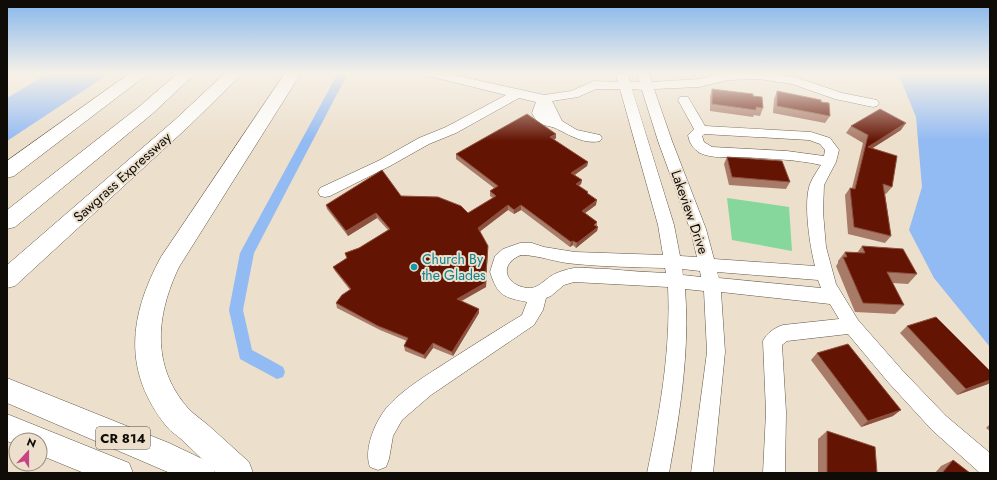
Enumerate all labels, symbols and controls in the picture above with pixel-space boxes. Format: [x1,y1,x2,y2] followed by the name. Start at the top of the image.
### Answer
[69,127,176,226] street label: Sawgrass Expressway
[666,167,714,257] street label: Lakeview Drive
[422,249,486,285] place label: Church By the Glades
[409,262,419,272] marker: Church By the Glades
[96,427,150,449] road number: CR 814
[8,432,48,472] north arrow
[25,434,39,452] text: N

